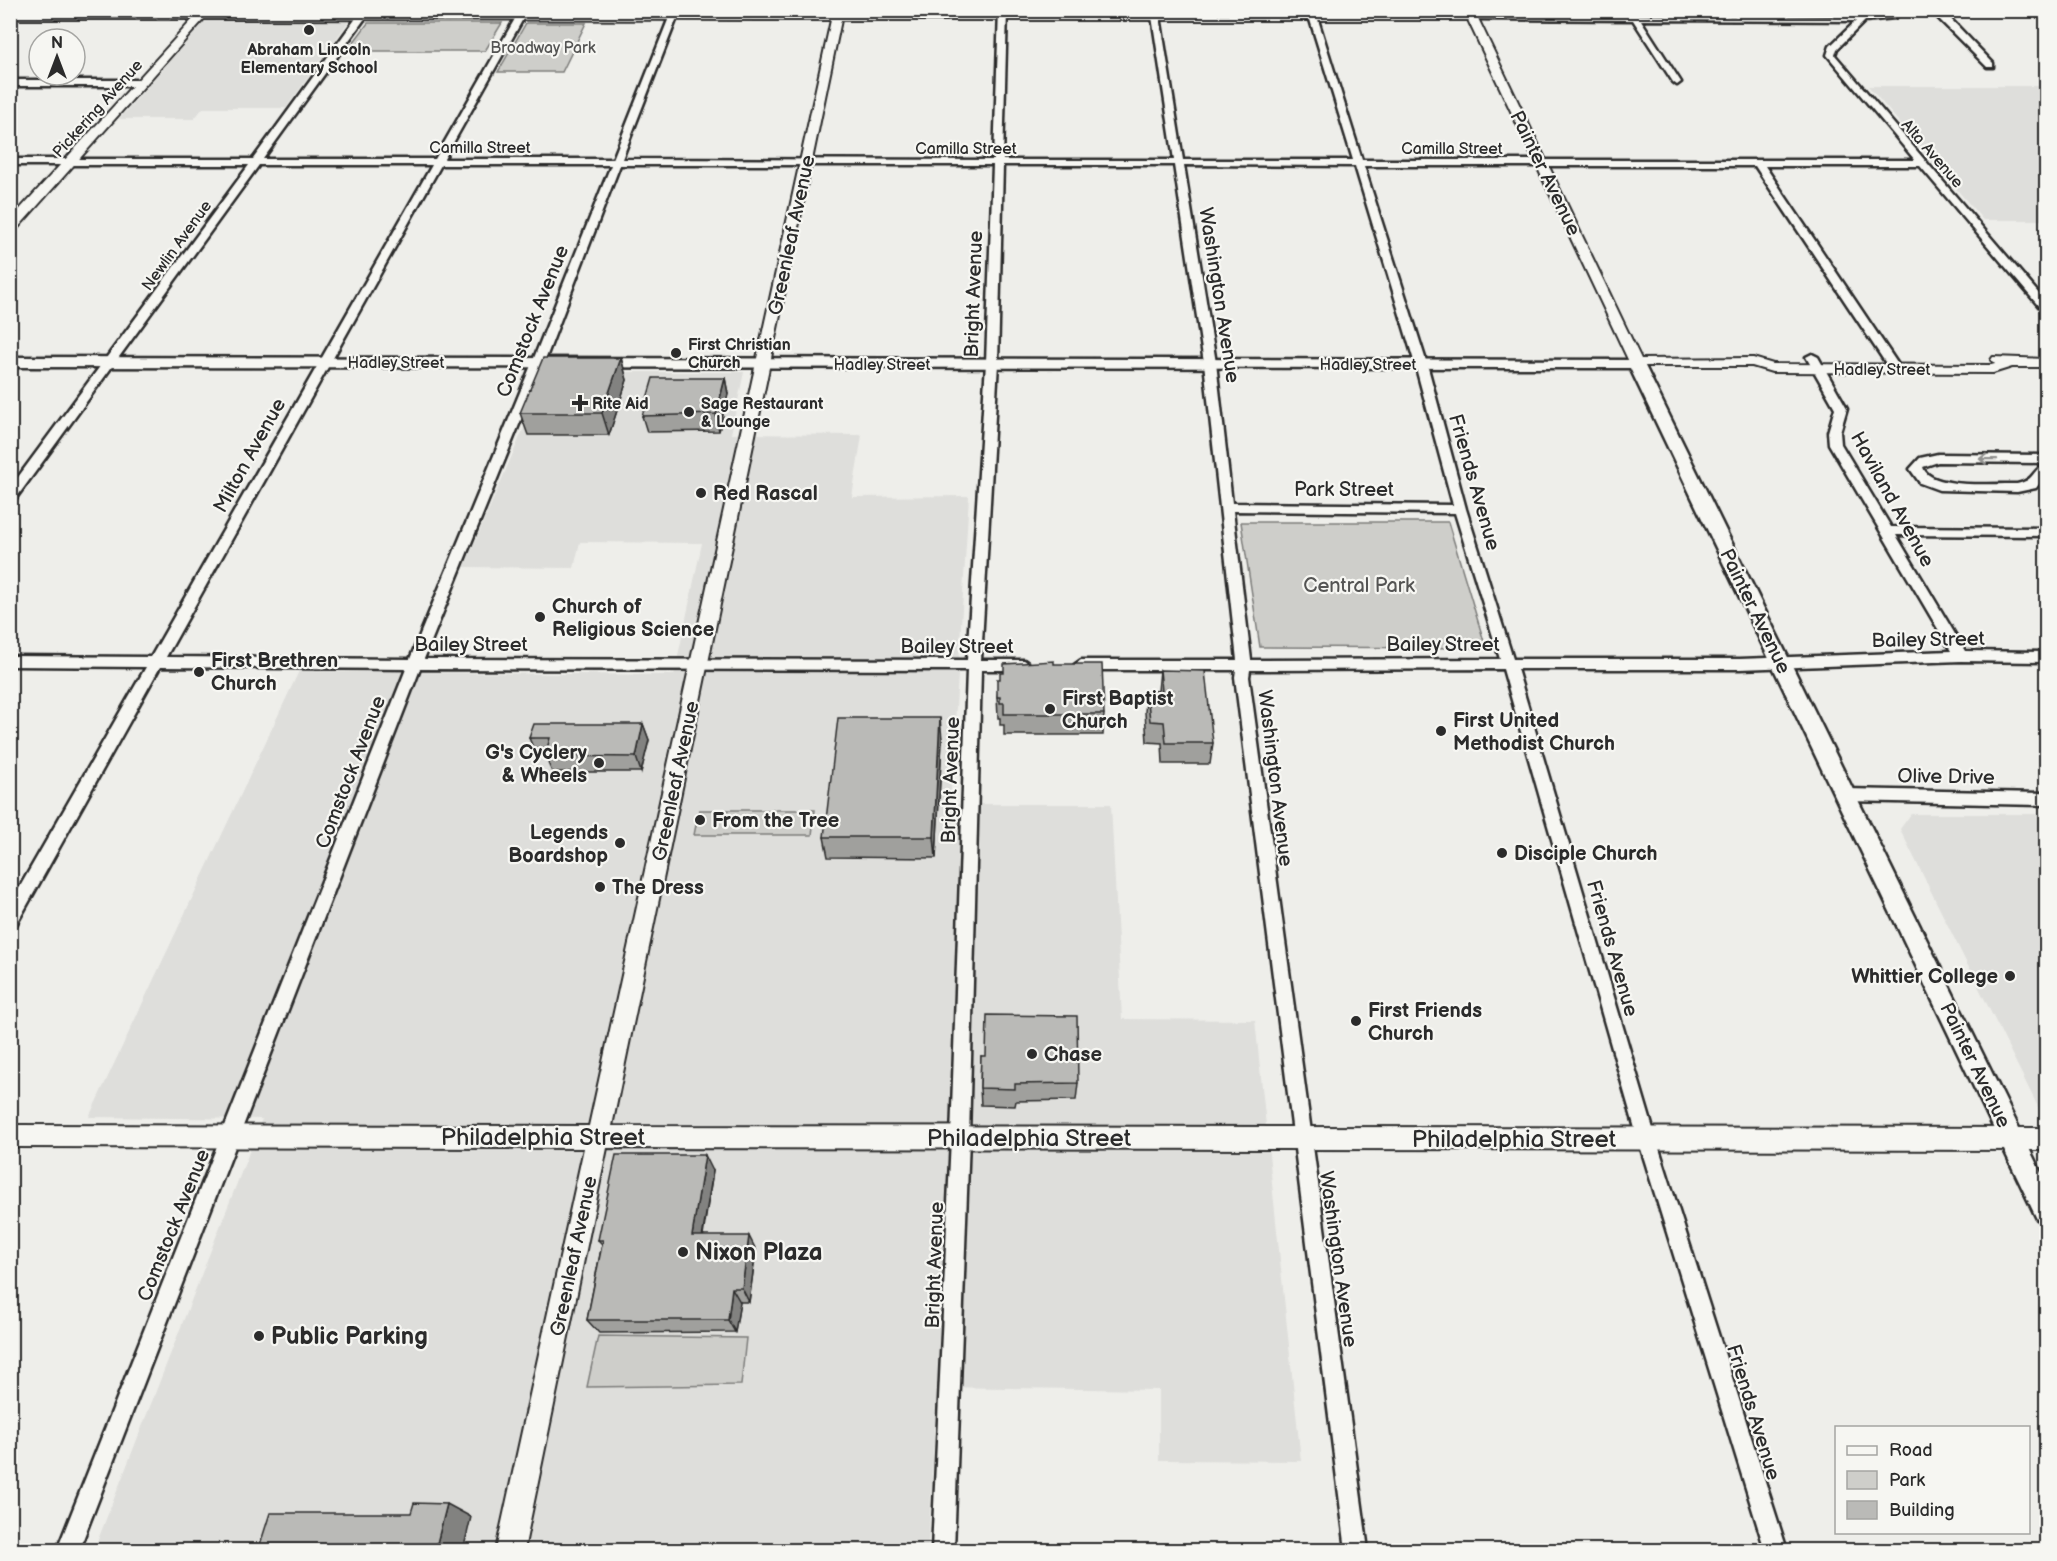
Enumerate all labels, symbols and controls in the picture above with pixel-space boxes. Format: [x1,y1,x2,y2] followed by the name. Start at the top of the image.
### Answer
[302,23,316,37] marker: Abraham Lincoln Elementary School
[27,27,87,87] north arrow
[51,34,63,53] text: N
[490,39,596,58] park label: Broadway Park
[240,41,378,78] place label: Abraham Lincoln Elementary School
[49,56,147,162] street label: Pickering Avenue
[1504,107,1586,240] street label: Painter Avenue
[1897,116,1967,193] street label: Alta Avenue
[429,139,531,158] street label: Camilla Street
[915,140,1017,159] street label: Camilla Street
[1401,140,1503,159] street label: Camilla Street
[763,153,821,317] street label: Greenleaf Avenue
[138,197,217,295] street label: Newlin Avenue
[1193,206,1245,385] street label: Washington Avenue
[960,230,988,358] street label: Bright Avenue
[491,242,574,401] street label: Comstock Avenue
[688,336,791,373] place label: First Christian Church
[669,346,683,360] marker: First Christian Church
[348,354,444,373] street label: Hadley Street
[834,356,930,375] street label: Hadley Street
[1320,356,1416,375] street label: Hadley Street
[1834,361,1930,380] street label: Hadley Street
[209,394,291,517] street label: Milton Avenue
[592,395,649,414] place label: Rite Aid
[701,395,824,432] place label: Sage Restaurant & Lounge
[573,396,587,410] marker: Rite Aid
[682,405,696,419] marker: Sage Restaurant & Lounge
[1443,411,1505,553] street label: Friends Avenue
[1845,428,1939,572] street label: Haviland Avenue
[1979,453,1999,465] one-way arrow
[1294,478,1394,502] street label: Park Street
[713,482,818,506] place label: Red Rascal
[694,486,708,500] marker: Red Rascal
[1714,545,1796,678] street label: Painter Avenue
[1303,574,1415,598] park label: Central Park
[552,595,714,642] place label: Church of Religious Science
[533,610,547,624] marker: Church of Religious Science
[1871,627,1985,653] street label: Bailey Street
[414,633,528,657] street label: Bailey Street
[1386,633,1500,657] street label: Bailey Street
[900,635,1014,659] street label: Bailey Street
[211,649,338,696] place label: First Brethren Church
[192,665,206,679] marker: First Brethren Church
[1062,687,1174,734] place label: First Baptist Church
[1252,689,1298,868] street label: Washington Avenue
[311,692,391,852] street label: Comstock Avenue
[647,699,705,863] street label: Greenleaf Avenue
[1043,702,1057,716] marker: First Baptist Church
[1453,709,1615,756] place label: First United Methodist Church
[937,716,965,844] street label: Bright Avenue
[1434,724,1448,738] marker: First United Methodist Church
[485,741,588,788] place label: G's Cyclery & Wheels
[592,756,606,770] marker: G's Cyclery & Wheels
[1897,764,1995,790] street label: Olive Drive
[712,809,839,833] place label: From the Tree
[693,813,707,827] marker: From the Tree
[508,821,608,868] place label: Legends Boardshop
[613,836,627,850] marker: Legends Boardshop
[1514,842,1658,866] place label: Disciple Church
[1495,846,1509,860] marker: Disciple Church
[612,876,704,900] place label: The Dress
[1581,877,1643,1019] street label: Friends Avenue
[593,880,607,894] marker: The Dress
[1851,965,1998,989] place label: Whittier College
[2003,969,2017,983] marker: Whittier College
[1368,999,1482,1046] place label: First Friends Church
[1934,999,2016,1132] street label: Painter Avenue
[1349,1014,1363,1028] marker: First Friends Church
[1044,1043,1102,1067] place label: Chase
[1025,1047,1039,1061] marker: Chase
[441,1123,646,1152] street label: Philadelphia Street
[927,1124,1132,1153] street label: Philadelphia Street
[1412,1125,1617,1154] street label: Philadelphia Street
[132,1146,215,1305] street label: Comstock Avenue
[1314,1170,1362,1349] street label: Washington Avenue
[545,1174,603,1338] street label: Greenleaf Avenue
[921,1201,949,1329] street label: Bright Avenue
[695,1238,823,1267] place label: Nixon Plaza
[676,1245,690,1259] marker: Nixon Plaza
[271,1322,428,1351] place label: Public Parking
[252,1329,266,1343] marker: Public Parking
[1721,1341,1785,1483] street label: Friends Avenue
[1835,1426,2030,1534] legend
[1889,1440,1933,1461] text: Road
[1889,1470,1925,1491] text: Park
[1889,1500,1955,1521] text: Building

